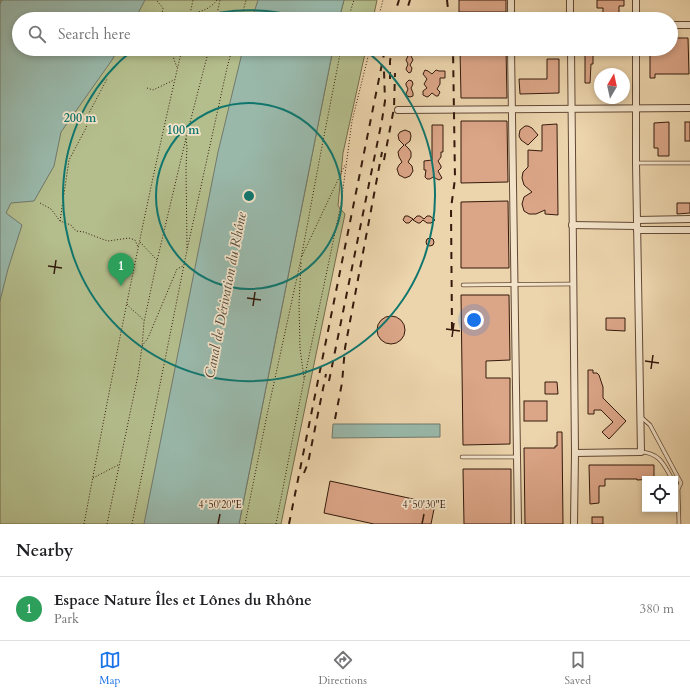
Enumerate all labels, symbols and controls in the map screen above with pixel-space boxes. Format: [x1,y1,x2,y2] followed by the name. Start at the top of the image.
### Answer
[12,12,678,56] search box
[26,23,48,45] icon: search
[58,24,131,44] text: Search here
[594,68,630,104] north arrow
[64,110,97,126] text: 200 m
[167,122,200,138] text: 100 m
[242,189,256,203] centre of rings
[200,210,251,380] water label: Canal de Dérivation du Rhône
[108,253,134,286] pin: 1
[464,310,484,330] your location
[642,476,678,512] map controls
[642,476,678,512] button: locate
[198,498,242,512] text: 4°50'20"E
[402,498,446,512] text: 4°50'30"E
[16,539,73,562] text: Nearby
[54,590,312,610] text: Espace Nature Îles et Lônes du Rhône
[26,600,32,618] text: 1
[640,600,674,618] text: 380 m
[54,610,79,628] text: Park
[99,649,121,688] tab: Map
[318,649,367,688] tab: Directions
[565,649,591,688] tab: Saved

